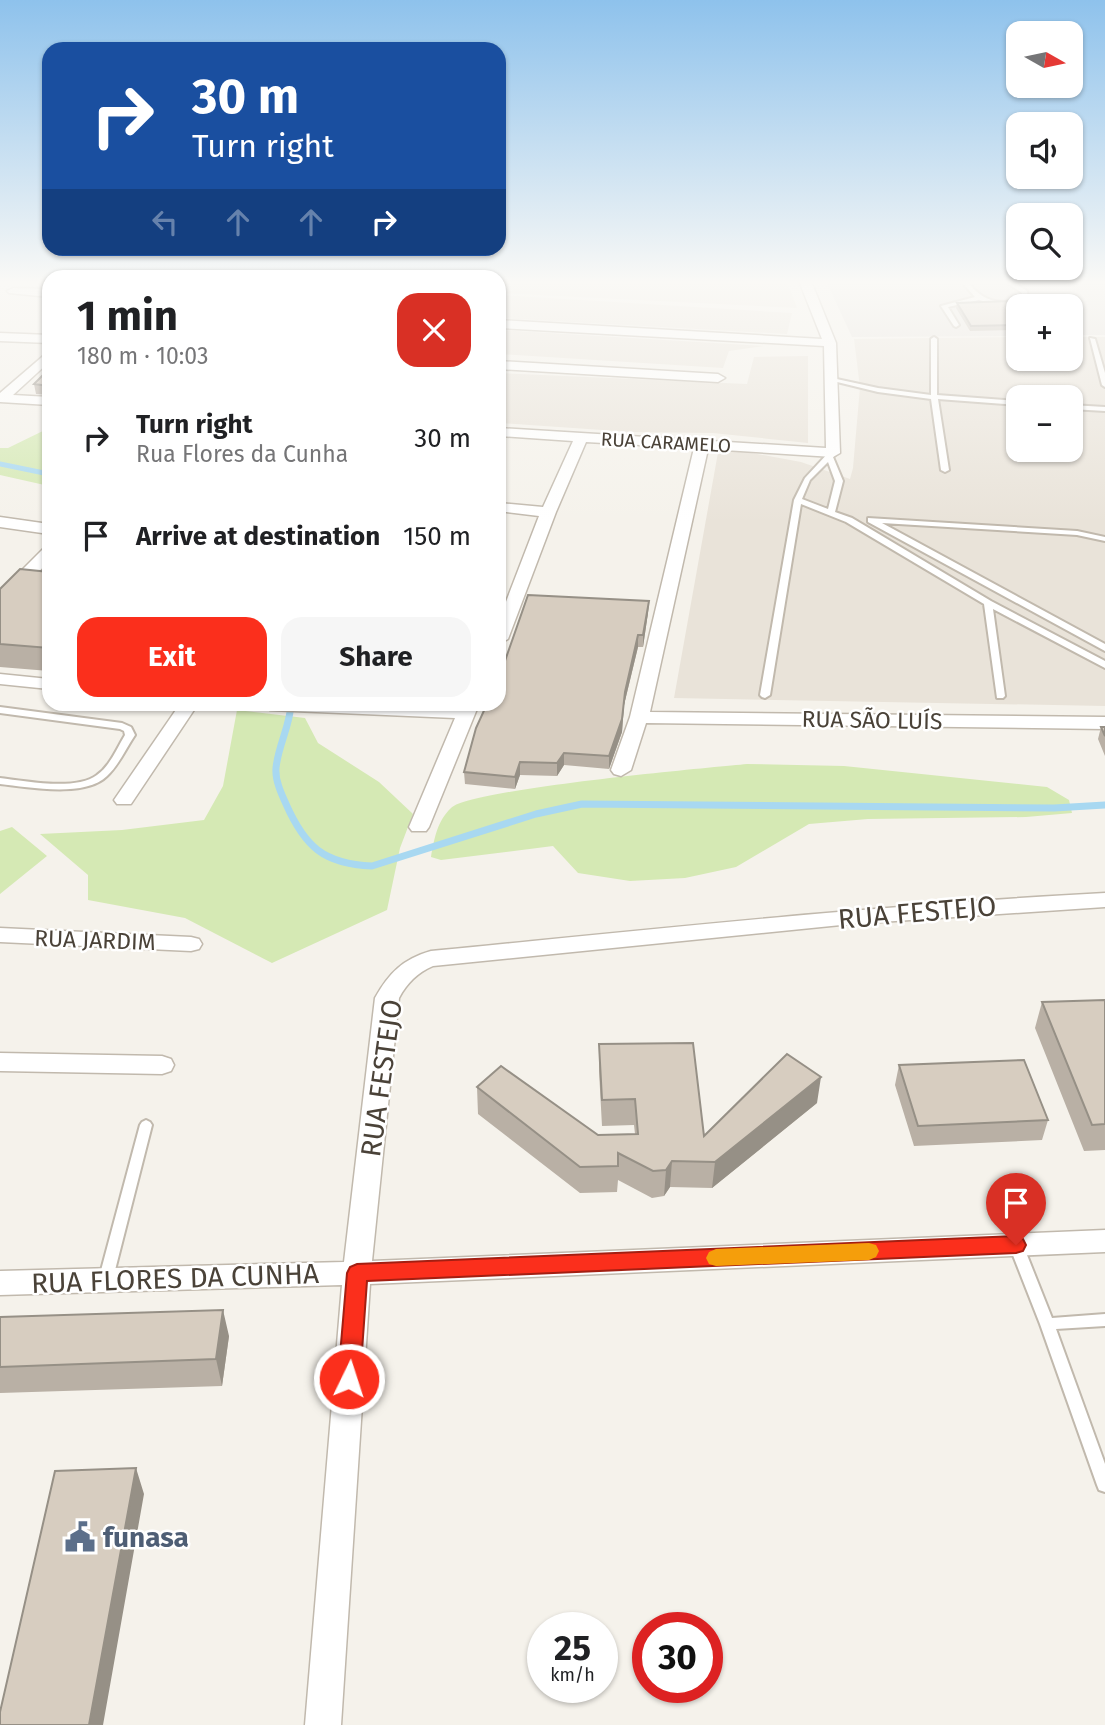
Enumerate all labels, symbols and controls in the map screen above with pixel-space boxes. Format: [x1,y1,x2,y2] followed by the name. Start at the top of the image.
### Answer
[1006,21,1083,98] north arrow
[1006,21,1083,462] map controls
[192,67,299,126] text: 30 m
[77,70,168,161] icon: right
[1006,112,1083,189] button: sound
[192,127,334,165] text: Turn right
[146,203,184,241] icon: left
[219,203,257,241] icon: ahead
[292,203,330,241] icon: ahead
[365,203,403,241] icon: right
[1006,203,1083,280] button: search
[77,291,178,341] text: 1 min
[397,293,471,367] button: close
[1006,294,1083,371] button: +
[77,342,208,370] text: 180 m · 10:03
[1006,385,1083,462] button: −
[136,409,253,440] text: Turn right
[77,419,115,457] icon: right
[414,423,471,454] text: 30 m
[600,428,732,457] street label: RUA CARAMELO
[136,440,348,468] text: Rua Flores da Cunha
[77,517,115,555] icon: arrive
[136,521,380,552] text: Arrive at destination
[403,521,471,552] text: 150 m
[77,617,267,697] button: Exit
[281,617,471,697] button: Share
[801,704,943,735] street label: RUA SÃO LUÍS
[837,889,998,936] street label: RUA FESTEJO
[34,924,156,956] street label: RUA JARDIM
[354,997,409,1159] street label: RUA FESTEJO
[986,1173,1046,1245] pin
[997,1184,1035,1222] icon: arrive
[31,1257,319,1300] street label: RUA FLORES DA CUNHA
[312,1342,386,1416] position arrow
[63,1520,97,1554] public building icon: funasa
[103,1521,189,1554] place label: funasa
[632,1612,723,1703] speed limit sign: 30
[554,1627,591,1669] text: 25
[550,1664,595,1686] text: km/h

